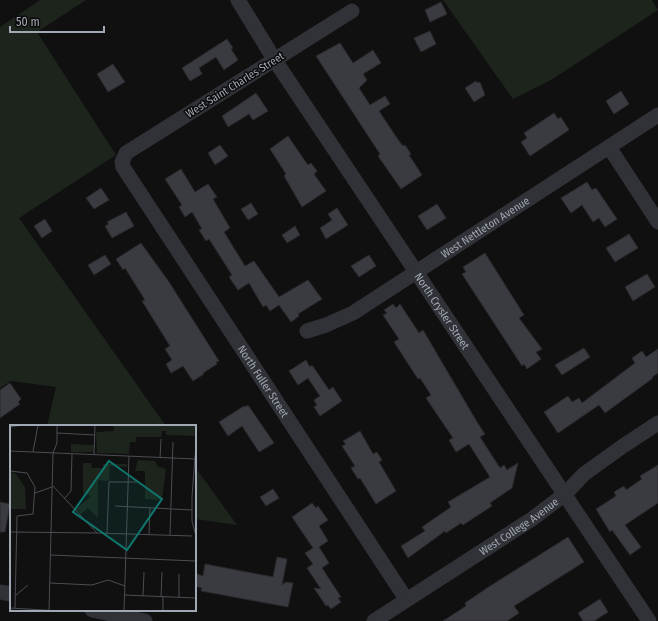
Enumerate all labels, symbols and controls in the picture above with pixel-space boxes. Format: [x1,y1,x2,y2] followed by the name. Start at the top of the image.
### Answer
[10,8,104,34] scale bar
[16,15,40,29] text: 50 m
[184,49,287,120] street label: West Saint Charles Street
[438,194,532,261] street label: West Nettleton Avenue
[412,270,472,352] street label: North Crysler Street
[235,343,292,420] street label: North Fuller Street
[10,425,196,611] inset map
[477,495,561,558] street label: West College Avenue

